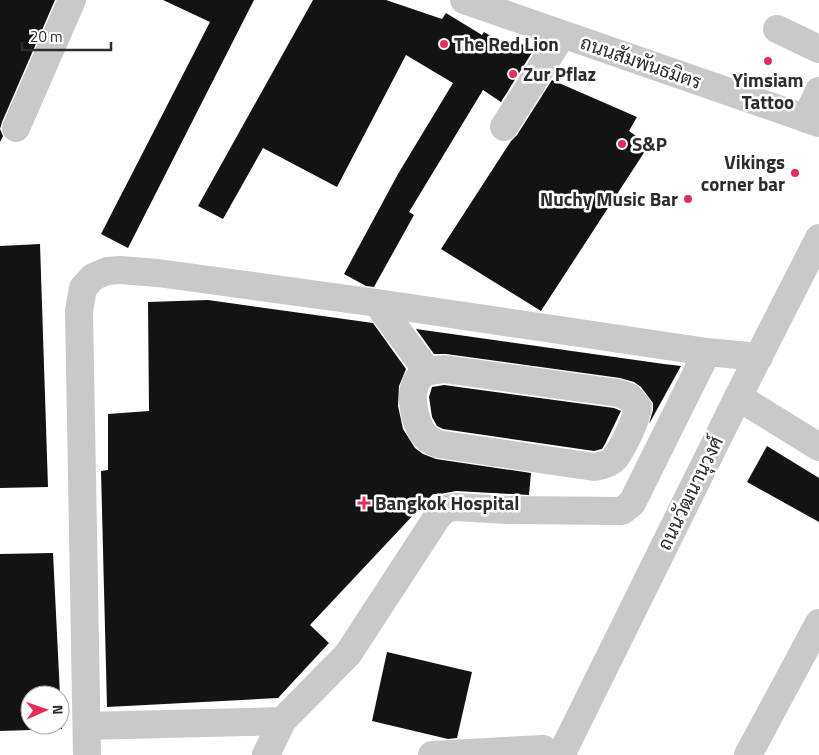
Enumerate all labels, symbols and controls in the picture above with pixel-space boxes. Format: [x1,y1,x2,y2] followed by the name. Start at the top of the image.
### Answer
[22,20,111,52] scale bar
[30,25,63,48] text: 20 m
[577,27,706,96] street label: ถนนสัมพันธมิตร
[454,29,559,58] place label: The Red Lion
[438,38,450,50] marker: The Red Lion
[762,55,774,67] marker: Yimsiam Tattoo
[523,59,596,88] place label: Zur Pflaz
[733,65,803,116] place label: Yimsiam Tattoo
[507,68,519,80] marker: Zur Pflaz
[632,129,667,158] place label: S&P
[616,138,628,150] marker: S&P
[701,147,785,198] place label: Vikings corner bar
[789,167,801,179] marker: Vikings corner bar
[540,184,678,213] place label: Nuchy Music Bar
[682,193,694,205] marker: Nuchy Music Bar
[649,431,730,555] street label: ถนนวัฒนานุวงศ์
[375,488,519,517] place label: Bangkok Hospital
[357,496,371,510] marker: Bangkok Hospital
[20,685,70,735] north arrow
[48,704,69,715] text: N

